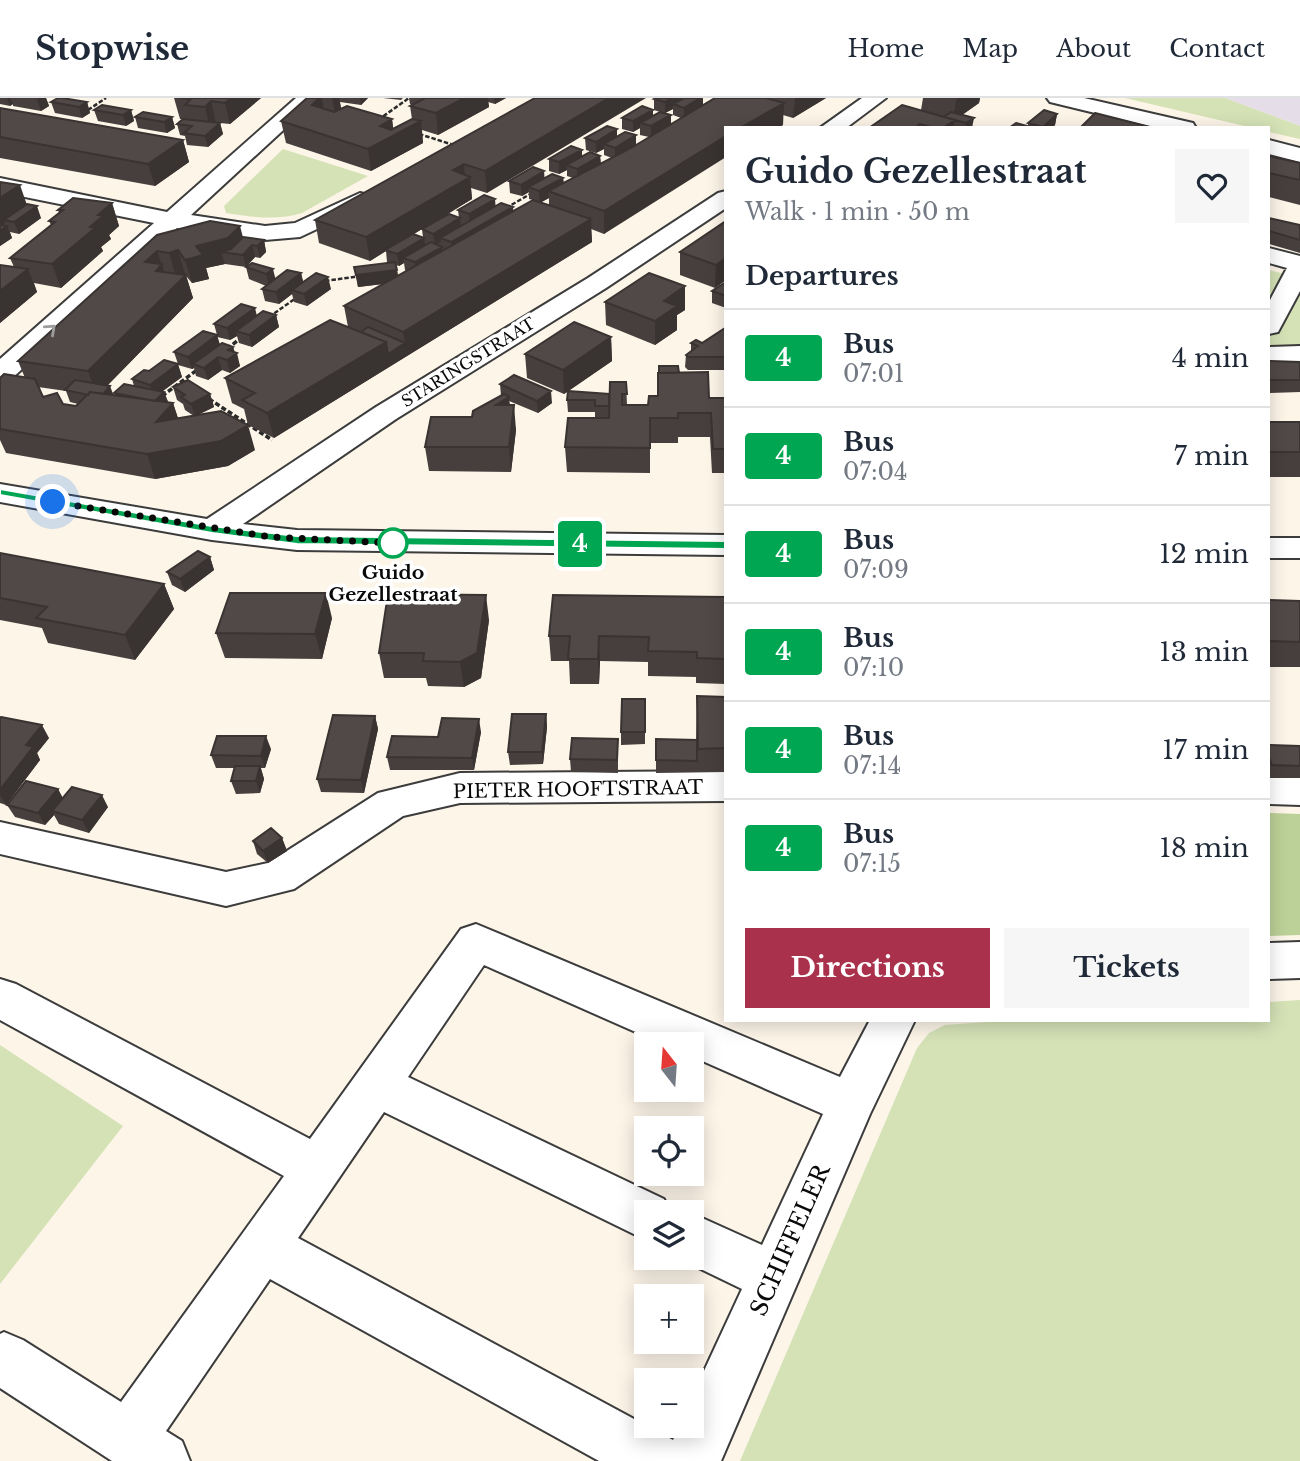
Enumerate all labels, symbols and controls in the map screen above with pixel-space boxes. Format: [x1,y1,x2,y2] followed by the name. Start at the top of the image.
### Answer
[35,28,189,69] text: Stopwise
[848,34,924,63] text: Home
[962,34,1018,63] text: Map
[1056,34,1131,63] text: About
[1169,34,1265,63] text: Contact
[1175,149,1249,223] button: heart
[745,151,1087,192] text: Guido Gezellestraat
[745,198,970,226] text: Walk · 1 min · 50 m
[745,260,899,292] text: Departures
[398,313,539,411] street label: STARINGSTRAAT
[43,324,56,337] one-way arrow
[843,328,894,360] text: Bus
[1172,342,1249,374] text: 4 min
[776,343,791,372] text: 4
[843,360,904,388] text: 07:01
[843,426,894,458] text: Bus
[1174,440,1249,472] text: 7 min
[776,441,791,470] text: 4
[843,458,907,486] text: 07:04
[35,484,70,519] your location
[557,521,603,567] line badge: 4
[843,524,894,556] text: Bus
[378,528,408,558] marker: Guido Gezellestraat
[572,529,588,558] text: 4
[1159,538,1249,570] text: 12 min
[776,539,791,568] text: 4
[843,556,909,584] text: 07:09
[329,561,458,606] place label: Guido Gezellestraat
[843,622,894,654] text: Bus
[1159,636,1249,668] text: 13 min
[776,637,791,666] text: 4
[843,654,904,682] text: 07:10
[843,720,894,752] text: Bus
[1162,734,1249,766] text: 17 min
[776,735,791,764] text: 4
[843,752,901,780] text: 07:14
[453,776,703,803] street label: PIETER HOOFTSTRAAT
[843,818,894,850] text: Bus
[1160,832,1249,864] text: 18 min
[776,833,791,862] text: 4
[843,850,901,878] text: 07:15
[745,928,990,1008] button: Directions
[1004,928,1249,1008] button: Tickets
[634,1032,704,1102] north arrow
[634,1032,704,1438] map controls
[634,1116,704,1186] button: locate
[744,1159,836,1320] street label: SCHIFFELER
[634,1200,704,1270] button: layers
[634,1284,704,1354] button: +
[634,1368,704,1438] button: −

